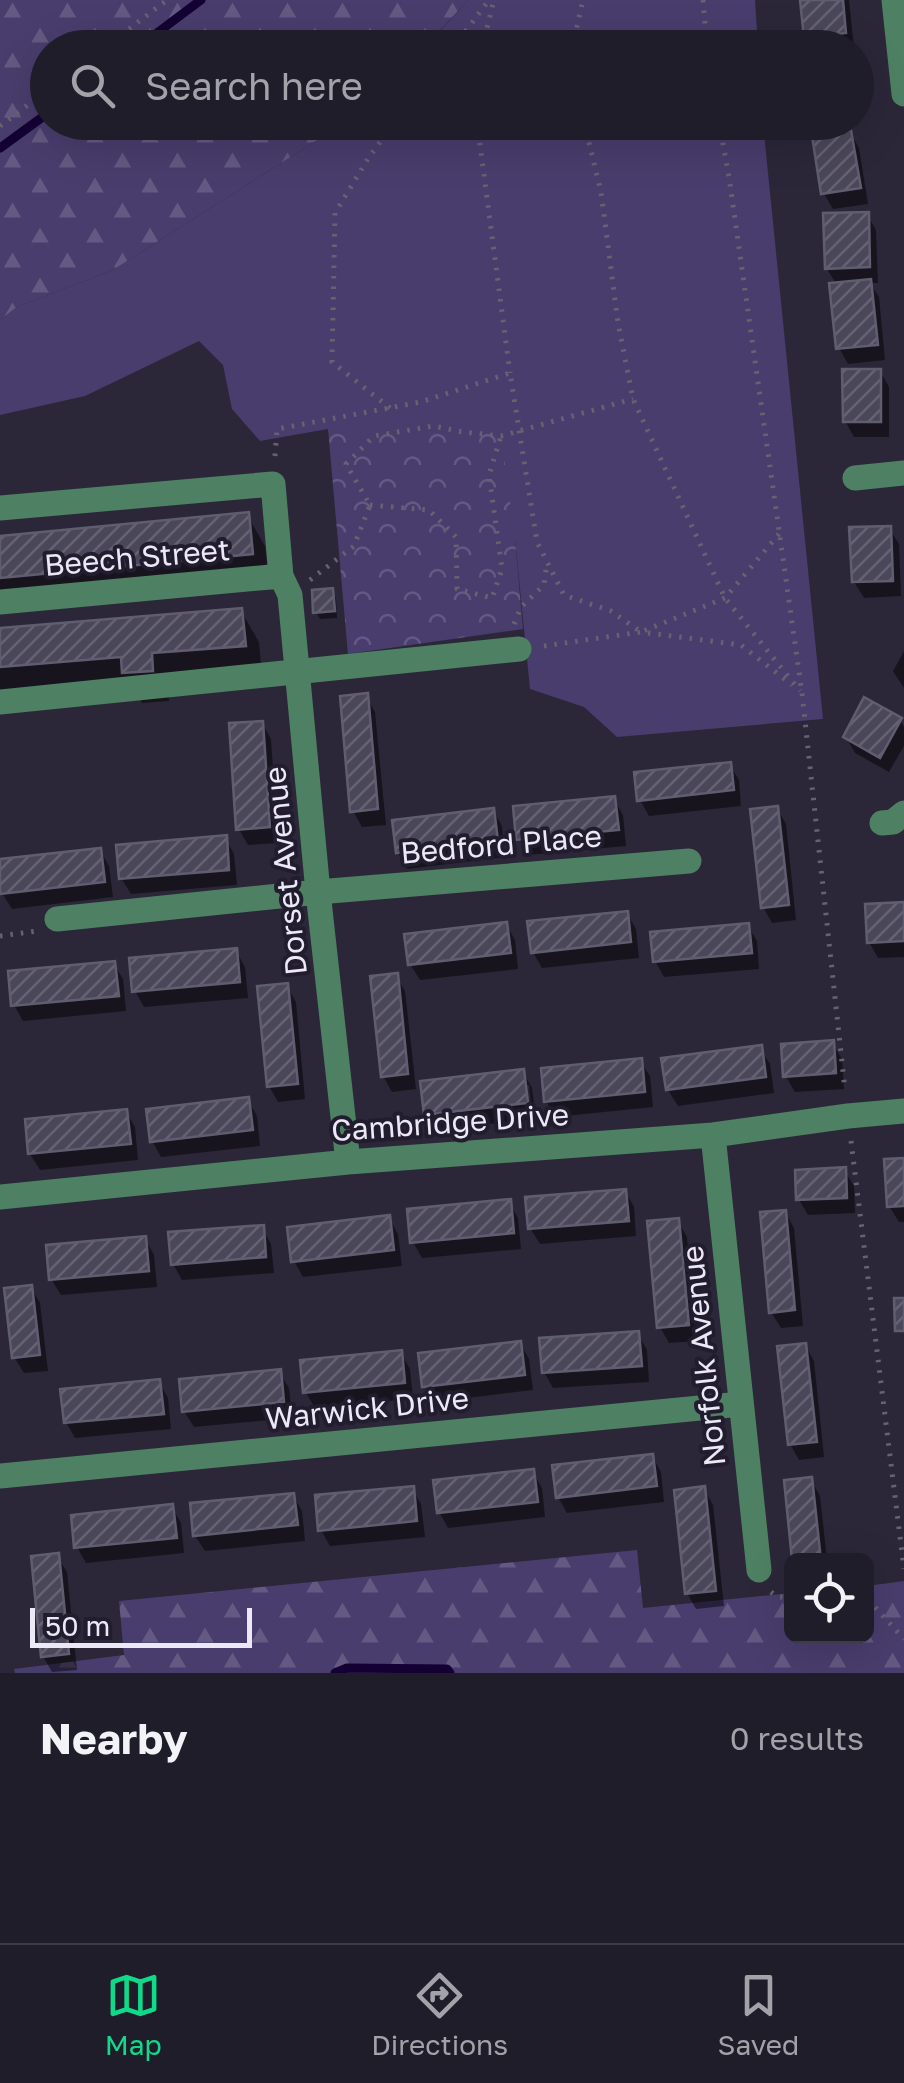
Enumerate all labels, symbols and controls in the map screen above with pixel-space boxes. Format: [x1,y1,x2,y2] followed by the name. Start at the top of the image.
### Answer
[30,30,874,140] search box
[65,58,120,113] icon: search
[145,63,363,108] text: Search here
[43,531,231,583] street label: Beech Street
[256,765,314,977] street label: Dorset Avenue
[399,817,603,871] street label: Bedford Place
[330,1096,570,1148] street label: Cambridge Drive
[674,1244,732,1468] street label: Norfolk Avenue
[264,1379,470,1437] street label: Warwick Drive
[784,1553,874,1643] map controls
[784,1553,874,1643] button: locate
[30,1603,252,1648] scale bar
[45,1609,110,1642] text: 50 m
[40,1713,188,1763] text: Nearby
[730,1719,864,1757] text: 0 results
[105,1968,162,2061] tab: Map
[371,1968,508,2061] tab: Directions
[717,1968,799,2061] tab: Saved

